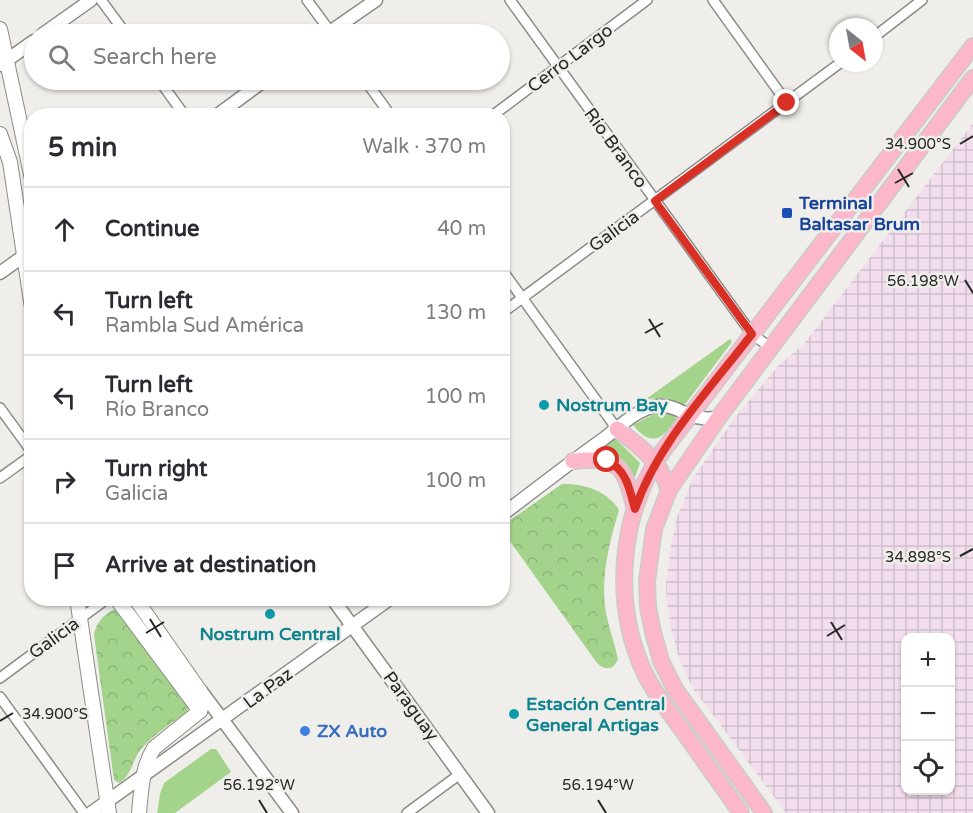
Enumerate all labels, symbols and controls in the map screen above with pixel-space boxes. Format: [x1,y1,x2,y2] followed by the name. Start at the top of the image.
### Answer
[829,18,883,72] north arrow
[523,19,617,97] street label: Cerro Largo
[24,24,510,90] search box
[45,41,78,74] icon: search
[93,44,217,70] text: Search here
[773,89,799,115] route end
[580,104,652,192] street label: Río Branco
[48,132,117,163] text: 5 min
[363,135,486,159] text: Walk · 370 m
[885,135,951,153] text: 34.900°S
[798,192,920,235] place label: Terminal Baltasar Brum
[585,205,643,257] street label: Galicia
[780,206,794,220] marker: Terminal Baltasar Brum
[48,213,81,246] icon: ahead
[105,216,200,242] text: Continue
[437,217,486,241] text: 40 m
[887,272,959,290] text: 56.198°W
[105,288,193,314] text: Turn left
[48,297,81,330] icon: left
[425,301,486,325] text: 130 m
[105,314,304,338] text: Rambla Sud América
[105,372,193,398] text: Turn left
[48,381,81,414] icon: left
[425,385,486,409] text: 100 m
[556,394,668,416] place label: Nostrum Bay
[105,398,209,422] text: Río Branco
[537,398,551,412] marker: Nostrum Bay
[593,446,619,472] route start
[105,456,207,482] text: Turn right
[48,465,81,498] icon: right
[425,469,486,493] text: 100 m
[105,482,168,506] text: Galicia
[885,548,951,566] text: 34.898°S
[48,549,81,582] icon: arrive
[105,552,316,578] text: Arrive at destination
[263,607,277,621] marker: Nostrum Central
[25,612,83,664] street label: Galicia
[199,623,341,645] place label: Nostrum Central
[901,633,955,795] map controls
[901,633,955,687] button: +
[239,663,297,713] street label: La Paz
[378,667,444,745] street label: Paraguay
[901,687,955,741] button: −
[526,693,665,736] place label: Estación Central General Artigas
[22,705,88,723] text: 34.900°S
[507,707,521,721] marker: Estación Central General Artigas
[317,720,387,742] place label: ZX Auto
[298,724,312,738] marker: ZX Auto
[901,741,955,795] button: locate
[223,776,295,794] text: 56.192°W
[562,776,634,794] text: 56.194°W

